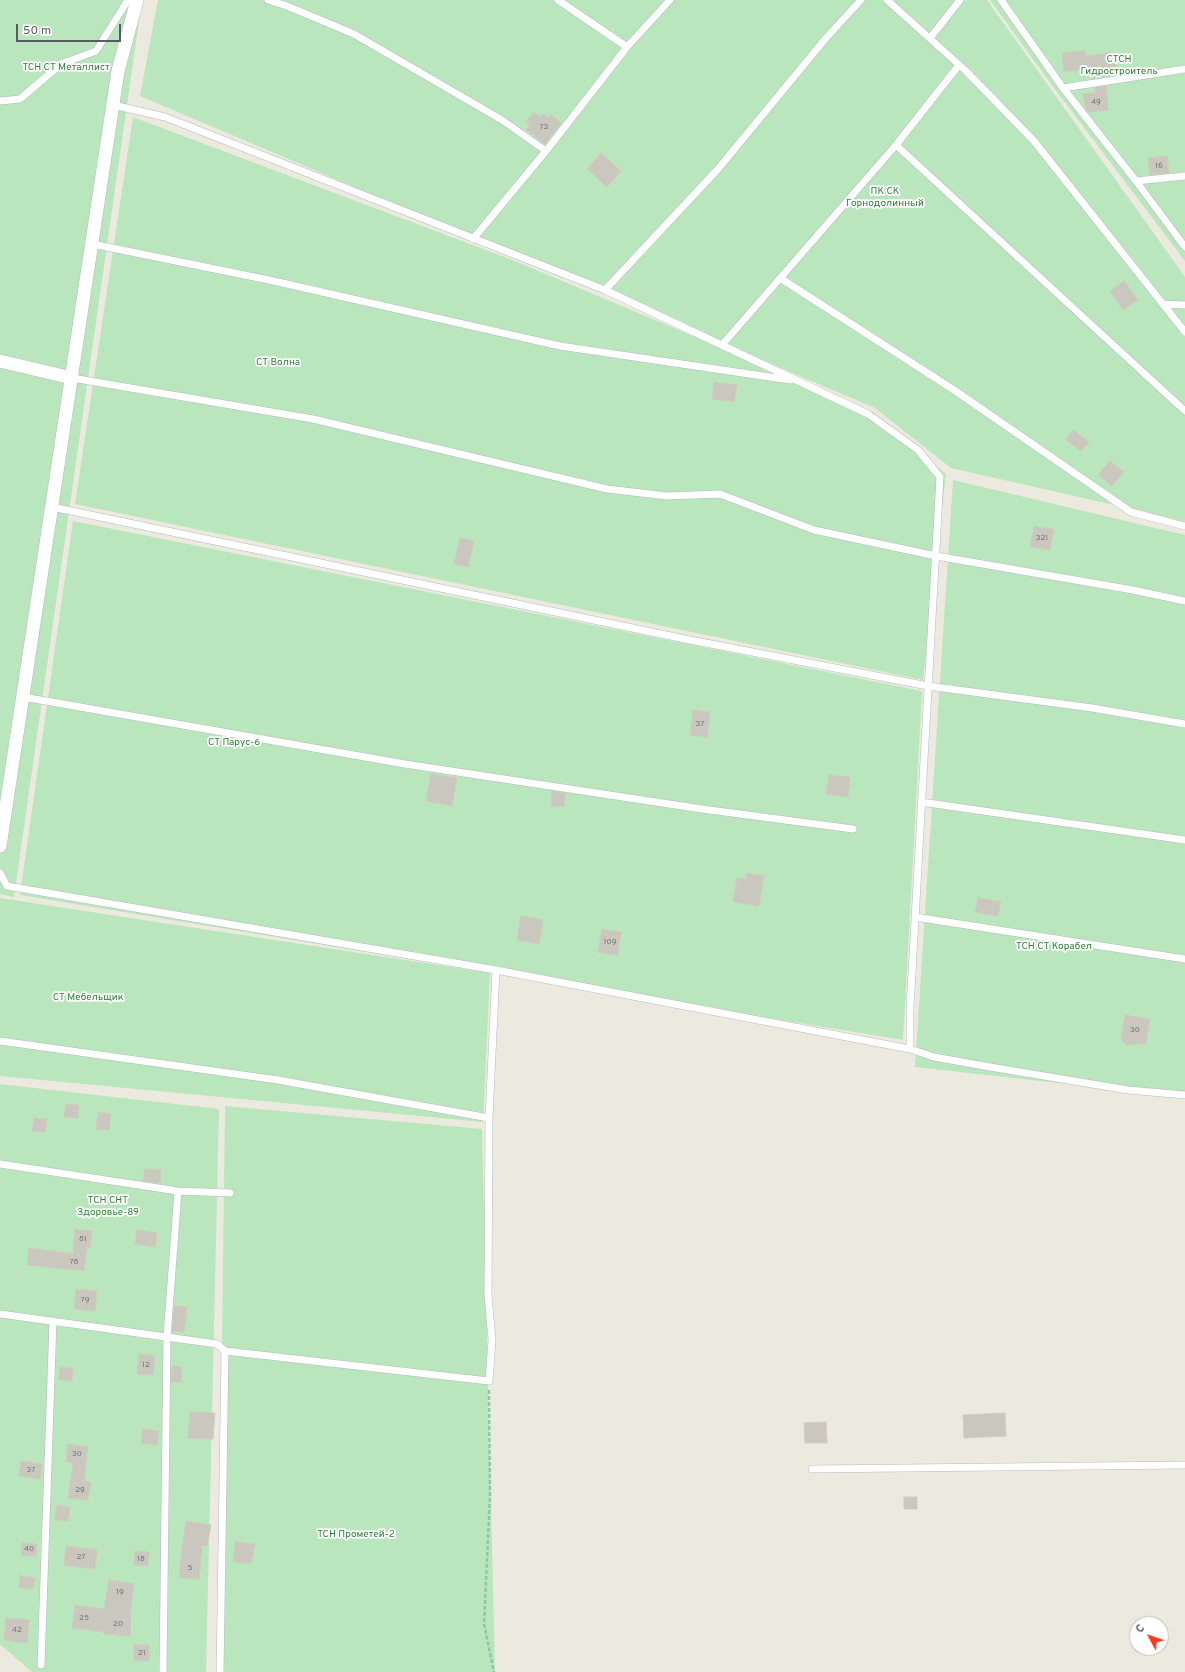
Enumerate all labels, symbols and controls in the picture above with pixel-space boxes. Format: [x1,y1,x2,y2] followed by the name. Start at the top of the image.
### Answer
[18,16,123,42] scale bar
[23,23,51,39] text: 50 m
[1080,54,1158,78] park label: СТСН Гидростроитель
[22,62,110,74] park label: ТСН СТ Металлист
[1091,97,1101,107] house number: 49
[540,122,548,132] house number: 73
[1155,161,1163,171] house number: 16
[846,186,924,210] park label: ПК СК Горнодолинный
[256,357,300,369] park label: СТ Волна
[1036,533,1048,543] house number: 321
[696,719,704,729] house number: 37
[208,737,260,749] park label: СТ Парус-6
[604,937,616,947] house number: 109
[1016,941,1092,953] park label: ТСН СТ Корабел
[53,992,123,1004] park label: СТ Мебельщик
[1130,1025,1140,1035] house number: 30
[77,1195,139,1218] park label: ТСН СНТ Здоровье-89
[79,1234,87,1244] house number: 81
[70,1257,78,1267] house number: 78
[81,1295,89,1305] house number: 79
[142,1360,150,1370] house number: 12
[72,1449,82,1459] house number: 30
[27,1465,35,1475] house number: 37
[75,1485,85,1495] house number: 29
[317,1529,395,1541] park label: ТСН Прометей-2
[24,1544,34,1554] house number: 40
[77,1552,85,1562] house number: 27
[137,1554,145,1564] house number: 18
[188,1563,192,1573] house number: 5
[116,1587,124,1597] house number: 19
[79,1613,89,1623] house number: 25
[1129,1616,1169,1656] north arrow
[113,1619,123,1629] house number: 20
[1133,1622,1148,1636] text: С
[12,1625,22,1635] house number: 42
[138,1648,146,1658] house number: 21

